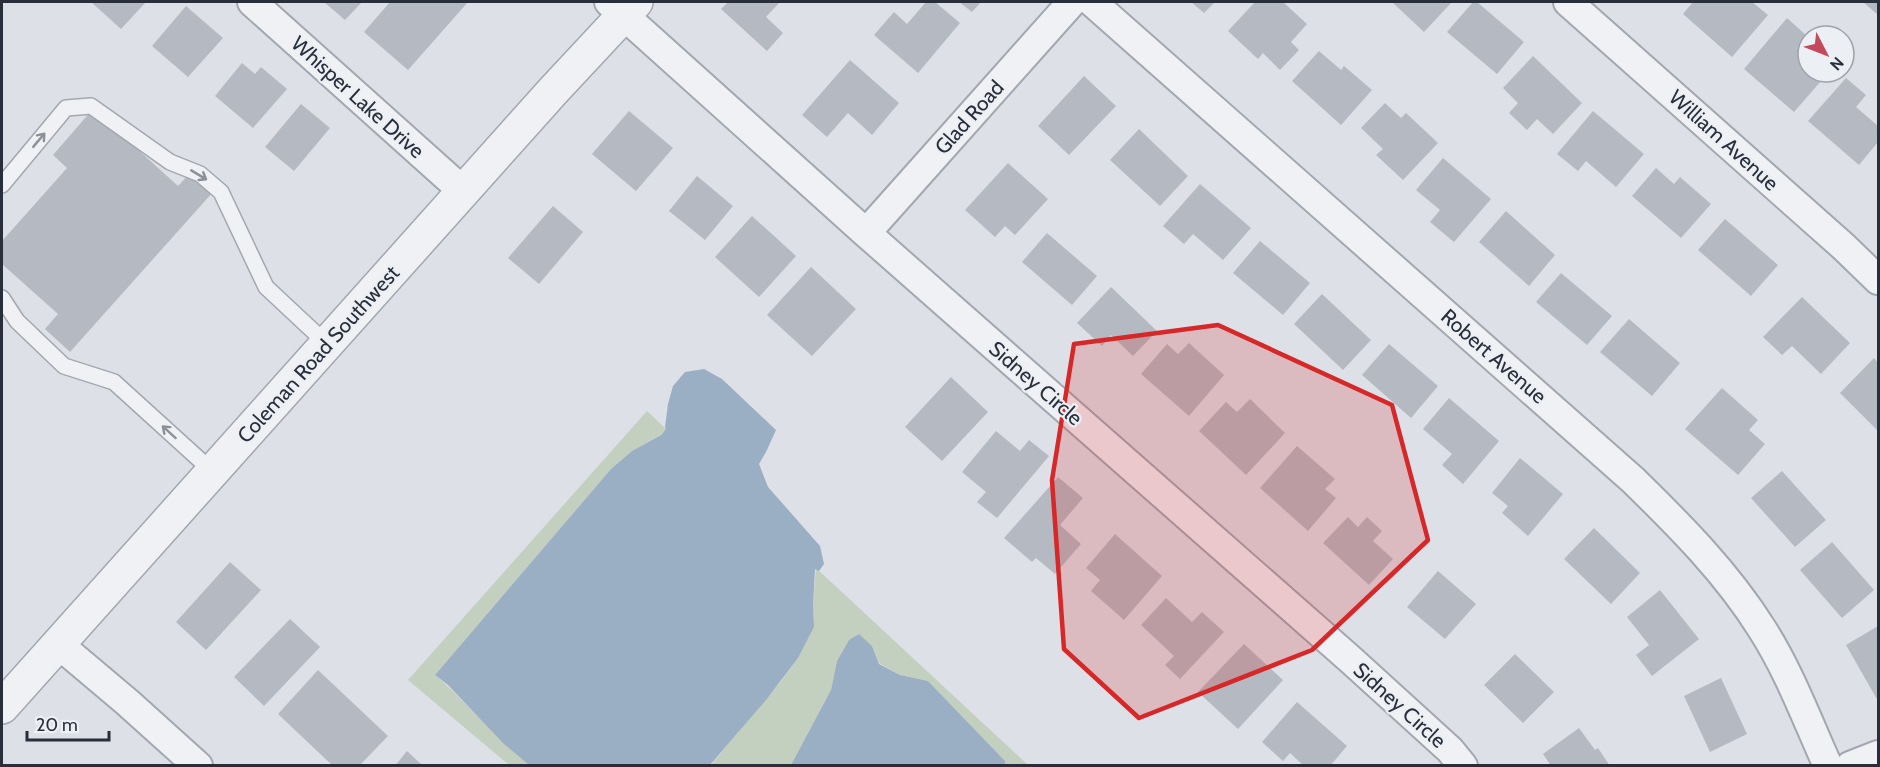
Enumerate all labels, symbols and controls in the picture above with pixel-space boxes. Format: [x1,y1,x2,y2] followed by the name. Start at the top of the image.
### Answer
[1796,24,1856,84] north arrow
[286,31,430,163] street label: Whisper Lake Drive
[1826,53,1848,74] text: N
[929,75,1009,159] street label: Glad Road
[1664,84,1784,196] street label: William Avenue
[32,133,46,148] one-way arrow
[190,169,207,181] one-way arrow
[232,260,404,448] street label: Coleman Road Southwest
[1436,304,1552,409] street label: Robert Avenue
[984,336,1088,430] street label: Sidney Circle
[162,425,177,439] one-way arrow
[1349,657,1451,753] street label: Sidney Circle
[27,704,110,742] scale bar
[36,714,78,736] text: 20 m

